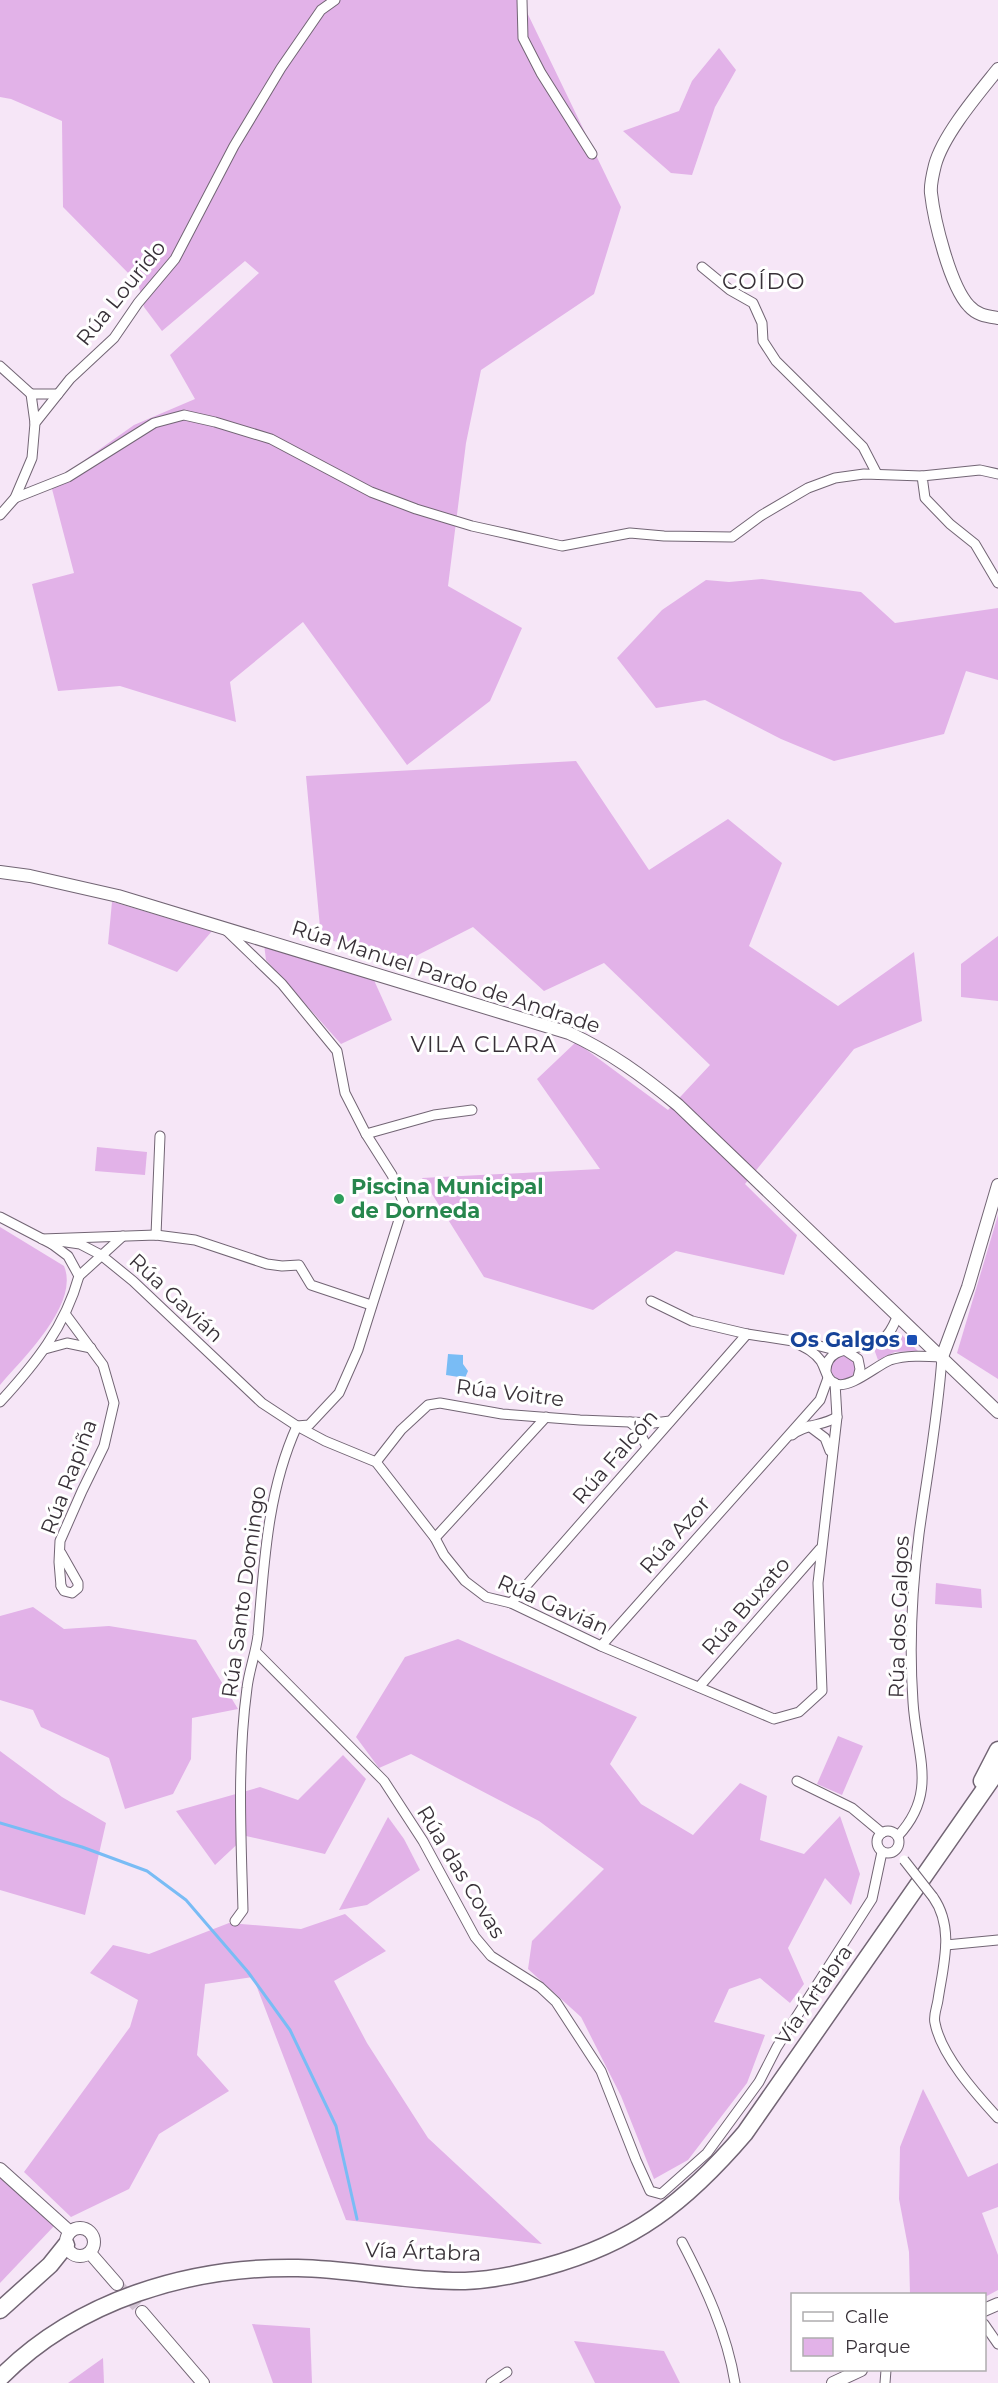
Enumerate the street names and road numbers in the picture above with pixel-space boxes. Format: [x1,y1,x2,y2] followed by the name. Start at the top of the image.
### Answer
[71,235,171,350] street label: Rúa Lourido
[289,915,604,1038] street label: Rúa Manuel Pardo de Andrade
[124,1248,228,1347] street label: Rúa Gavián
[455,1373,566,1412] street label: Rúa Voitre
[567,1404,662,1509] street label: Rúa Falcón
[35,1416,102,1538] street label: Rúa Rapiña
[216,1484,271,1699] street label: Rúa Santo Domingo
[634,1491,715,1578] street label: Rúa Azor
[883,1535,914,1699] street label: Rúa dos Galgos
[696,1551,795,1660] street label: Rúa Buxato
[494,1569,613,1640] street label: Rúa Gavián
[412,1801,511,1943] street label: Rúa das Covas
[770,1940,857,2050] street label: Vía Ártabra
[364,2237,482,2266] street label: Vía Ártabra

